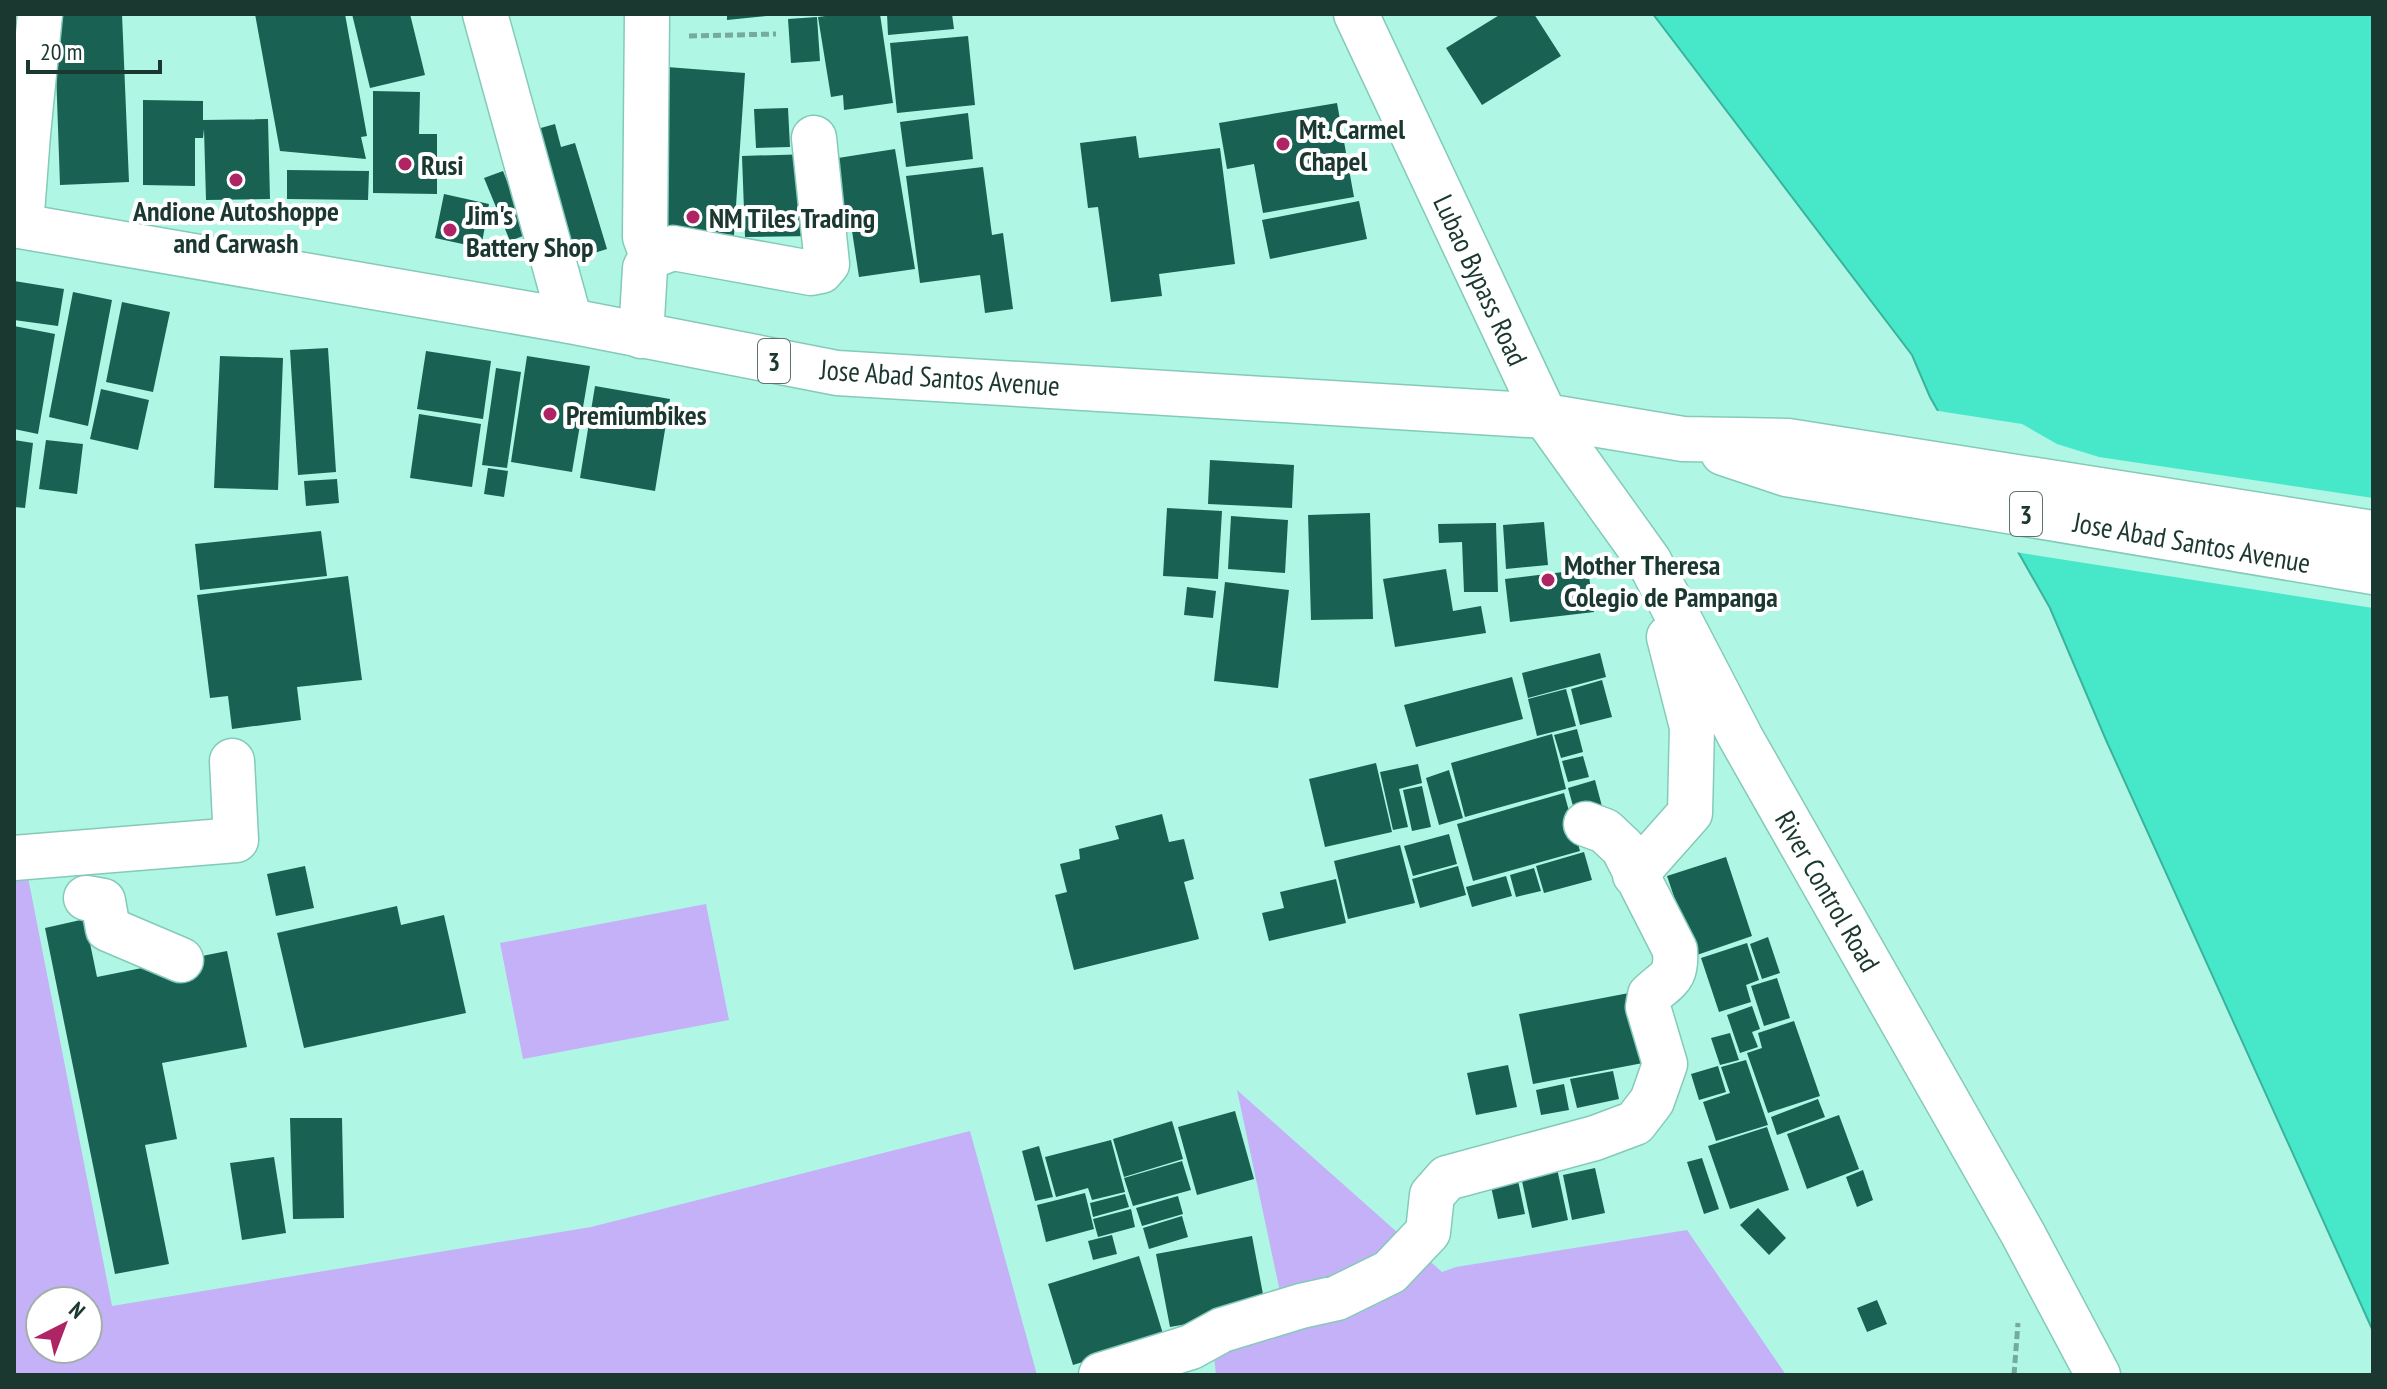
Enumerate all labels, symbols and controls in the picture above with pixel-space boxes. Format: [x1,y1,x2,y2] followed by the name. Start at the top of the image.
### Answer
[28,24,160,74] scale bar
[40,36,82,67] text: 20 m
[1299,110,1405,179] place label: Mt. Carmel Chapel
[1274,135,1292,153] marker: Mt. Carmel Chapel
[421,146,464,183] place label: Rusi
[396,155,414,173] marker: Rusi
[227,171,245,189] marker: Andione Autoshoppe and Carwash
[1425,189,1537,371] street label: Lubao Bypass Road
[132,192,339,261] place label: Andione Autoshoppe and Carwash
[465,196,594,265] place label: Jim's Battery Shop
[709,199,875,236] place label: NM Tiles Trading
[684,208,702,226] marker: NM Tiles Trading
[441,221,459,239] marker: Jim's Battery Shop
[758,339,790,383] road number: 3
[818,350,1061,404] street label: Jose Abad Santos Avenue
[566,396,707,433] place label: Premiumbikes
[541,405,559,423] marker: Premiumbikes
[2010,492,2042,536] road number: 3
[2070,503,2313,581] street label: Jose Abad Santos Avenue
[1564,546,1778,615] place label: Mother Theresa Colegio de Pampanga
[1539,571,1557,589] marker: Mother Theresa Colegio de Pampanga
[1767,804,1889,978] street label: River Control Road
[24,1285,104,1365] north arrow
[64,1296,91,1325] text: N

